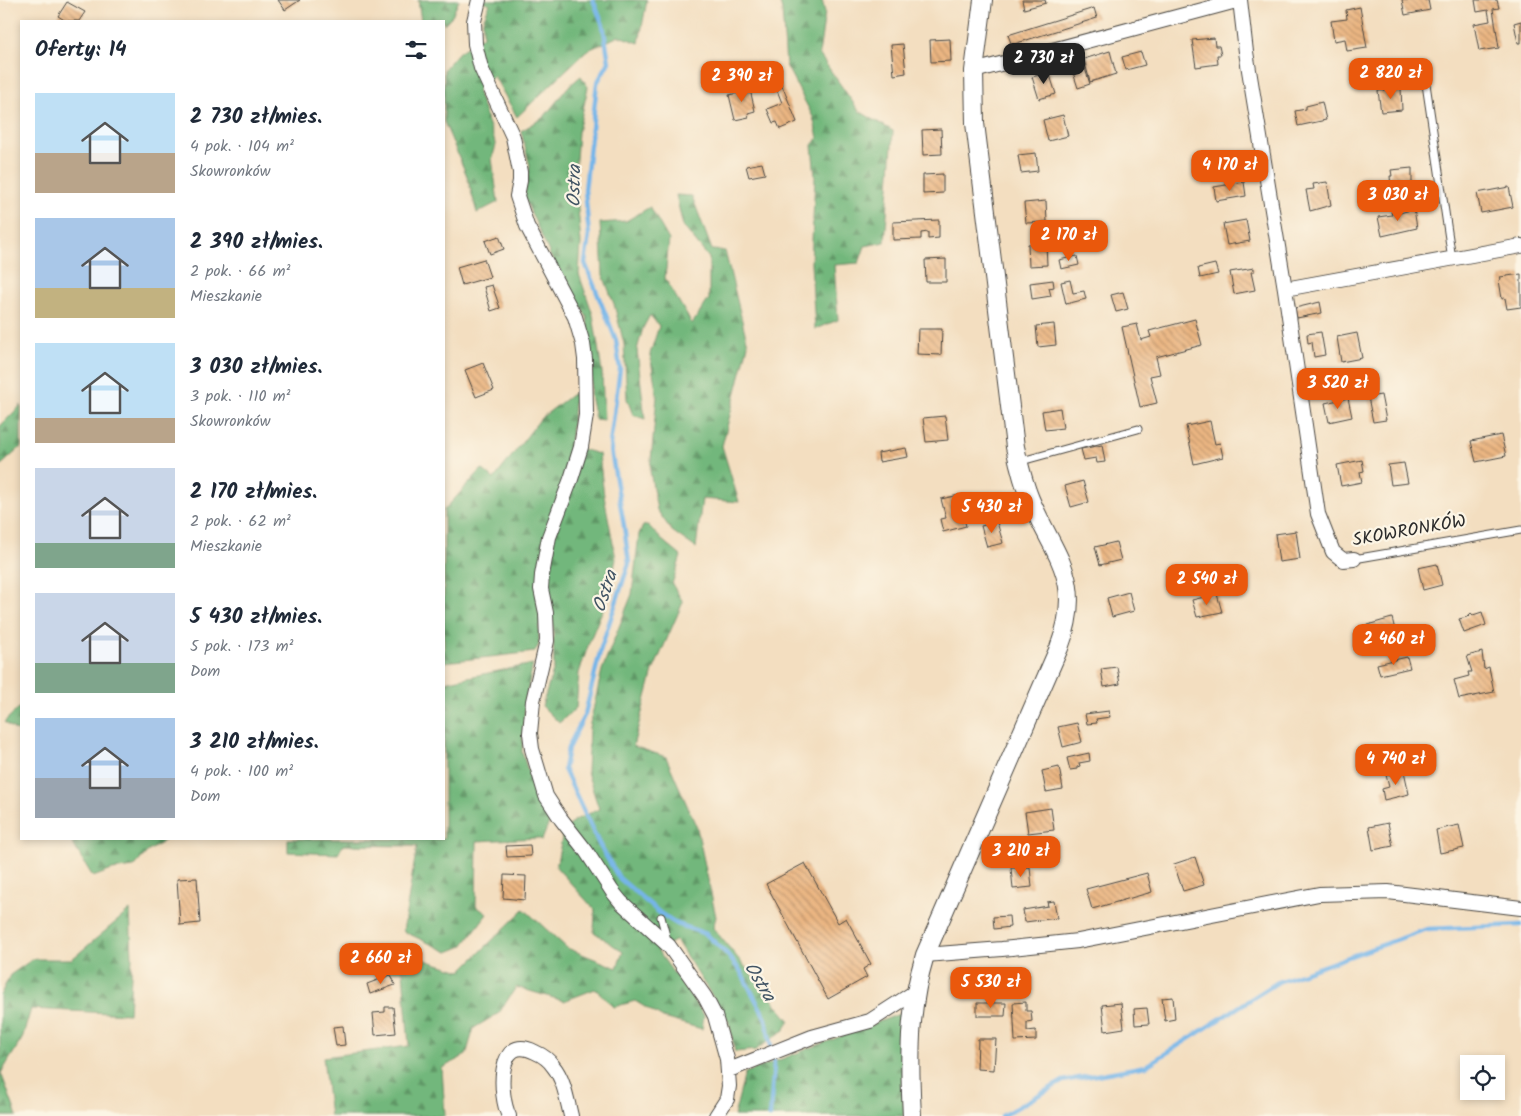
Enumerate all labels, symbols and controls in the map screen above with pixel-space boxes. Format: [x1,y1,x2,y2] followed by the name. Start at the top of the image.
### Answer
[35,34,126,67] text: Oferty: 14
[402,36,430,64] icon: filters
[992,42,1096,85] pin: 2 730 zł
[1014,46,1074,71] text: 2 730 zł
[1339,58,1443,100] pin: 2 820 zł
[690,61,794,103] pin: 2 390 zł
[1360,61,1422,86] text: 2 820 zł
[712,64,772,89] text: 2 390 zł
[190,101,322,134] text: 2 730 zł/mies.
[75,113,135,173] icon: home
[190,134,294,159] text: 4 pok. · 104 m²
[1178,150,1282,192] pin: 4 170 zł
[1202,153,1258,178] text: 4 170 zł
[190,159,271,184] text: Skowronków
[560,164,590,207] water label: Ostra
[1346,180,1450,222] pin: 3 030 zł
[1368,183,1428,208] text: 3 030 zł
[1017,220,1121,262] pin: 2 170 zł
[1041,223,1097,248] text: 2 170 zł
[190,226,323,259] text: 2 390 zł/mies.
[75,238,135,298] icon: home
[190,259,290,284] text: 2 pok. · 66 m²
[190,284,262,309] text: Mieszkanie
[190,351,322,384] text: 3 030 zł/mies.
[75,363,135,423] icon: home
[1286,368,1390,410] pin: 3 520 zł
[1308,371,1368,396] text: 3 520 zł
[190,384,291,409] text: 3 pok. · 110 m²
[190,409,271,434] text: Skowronków
[190,476,317,509] text: 2 170 zł/mies.
[75,488,135,548] icon: home
[940,492,1044,534] pin: 5 430 zł
[962,495,1022,520] text: 5 430 zł
[1350,507,1468,556] street label: SKOWRONKÓW
[190,509,291,534] text: 2 pok. · 62 m²
[190,534,262,559] text: Mieszkanie
[1155,564,1259,606] pin: 2 540 zł
[585,566,627,616] water label: Ostra
[1177,567,1237,592] text: 2 540 zł
[190,601,322,634] text: 5 430 zł/mies.
[75,613,135,673] icon: home
[1342,624,1446,666] pin: 2 460 zł
[1363,627,1425,652] text: 2 460 zł
[190,634,293,659] text: 5 pok. · 173 m²
[190,659,220,684] text: Dom
[190,726,319,759] text: 3 210 zł/mies.
[75,738,135,798] icon: home
[1344,744,1448,786] pin: 4 740 zł
[1366,747,1426,772] text: 4 740 zł
[190,759,293,784] text: 4 pok. · 100 m²
[190,784,220,809] text: Dom
[969,836,1073,878] pin: 3 210 zł
[992,839,1050,864] text: 3 210 zł
[329,942,433,985] pin: 2 660 zł
[350,946,412,971] text: 2 660 zł
[736,956,784,1009] water label: Ostra
[939,966,1043,1009] pin: 5 530 zł
[961,970,1021,995] text: 5 530 zł
[1460,1055,1505,1100] map controls
[1460,1055,1505,1100] button: locate

